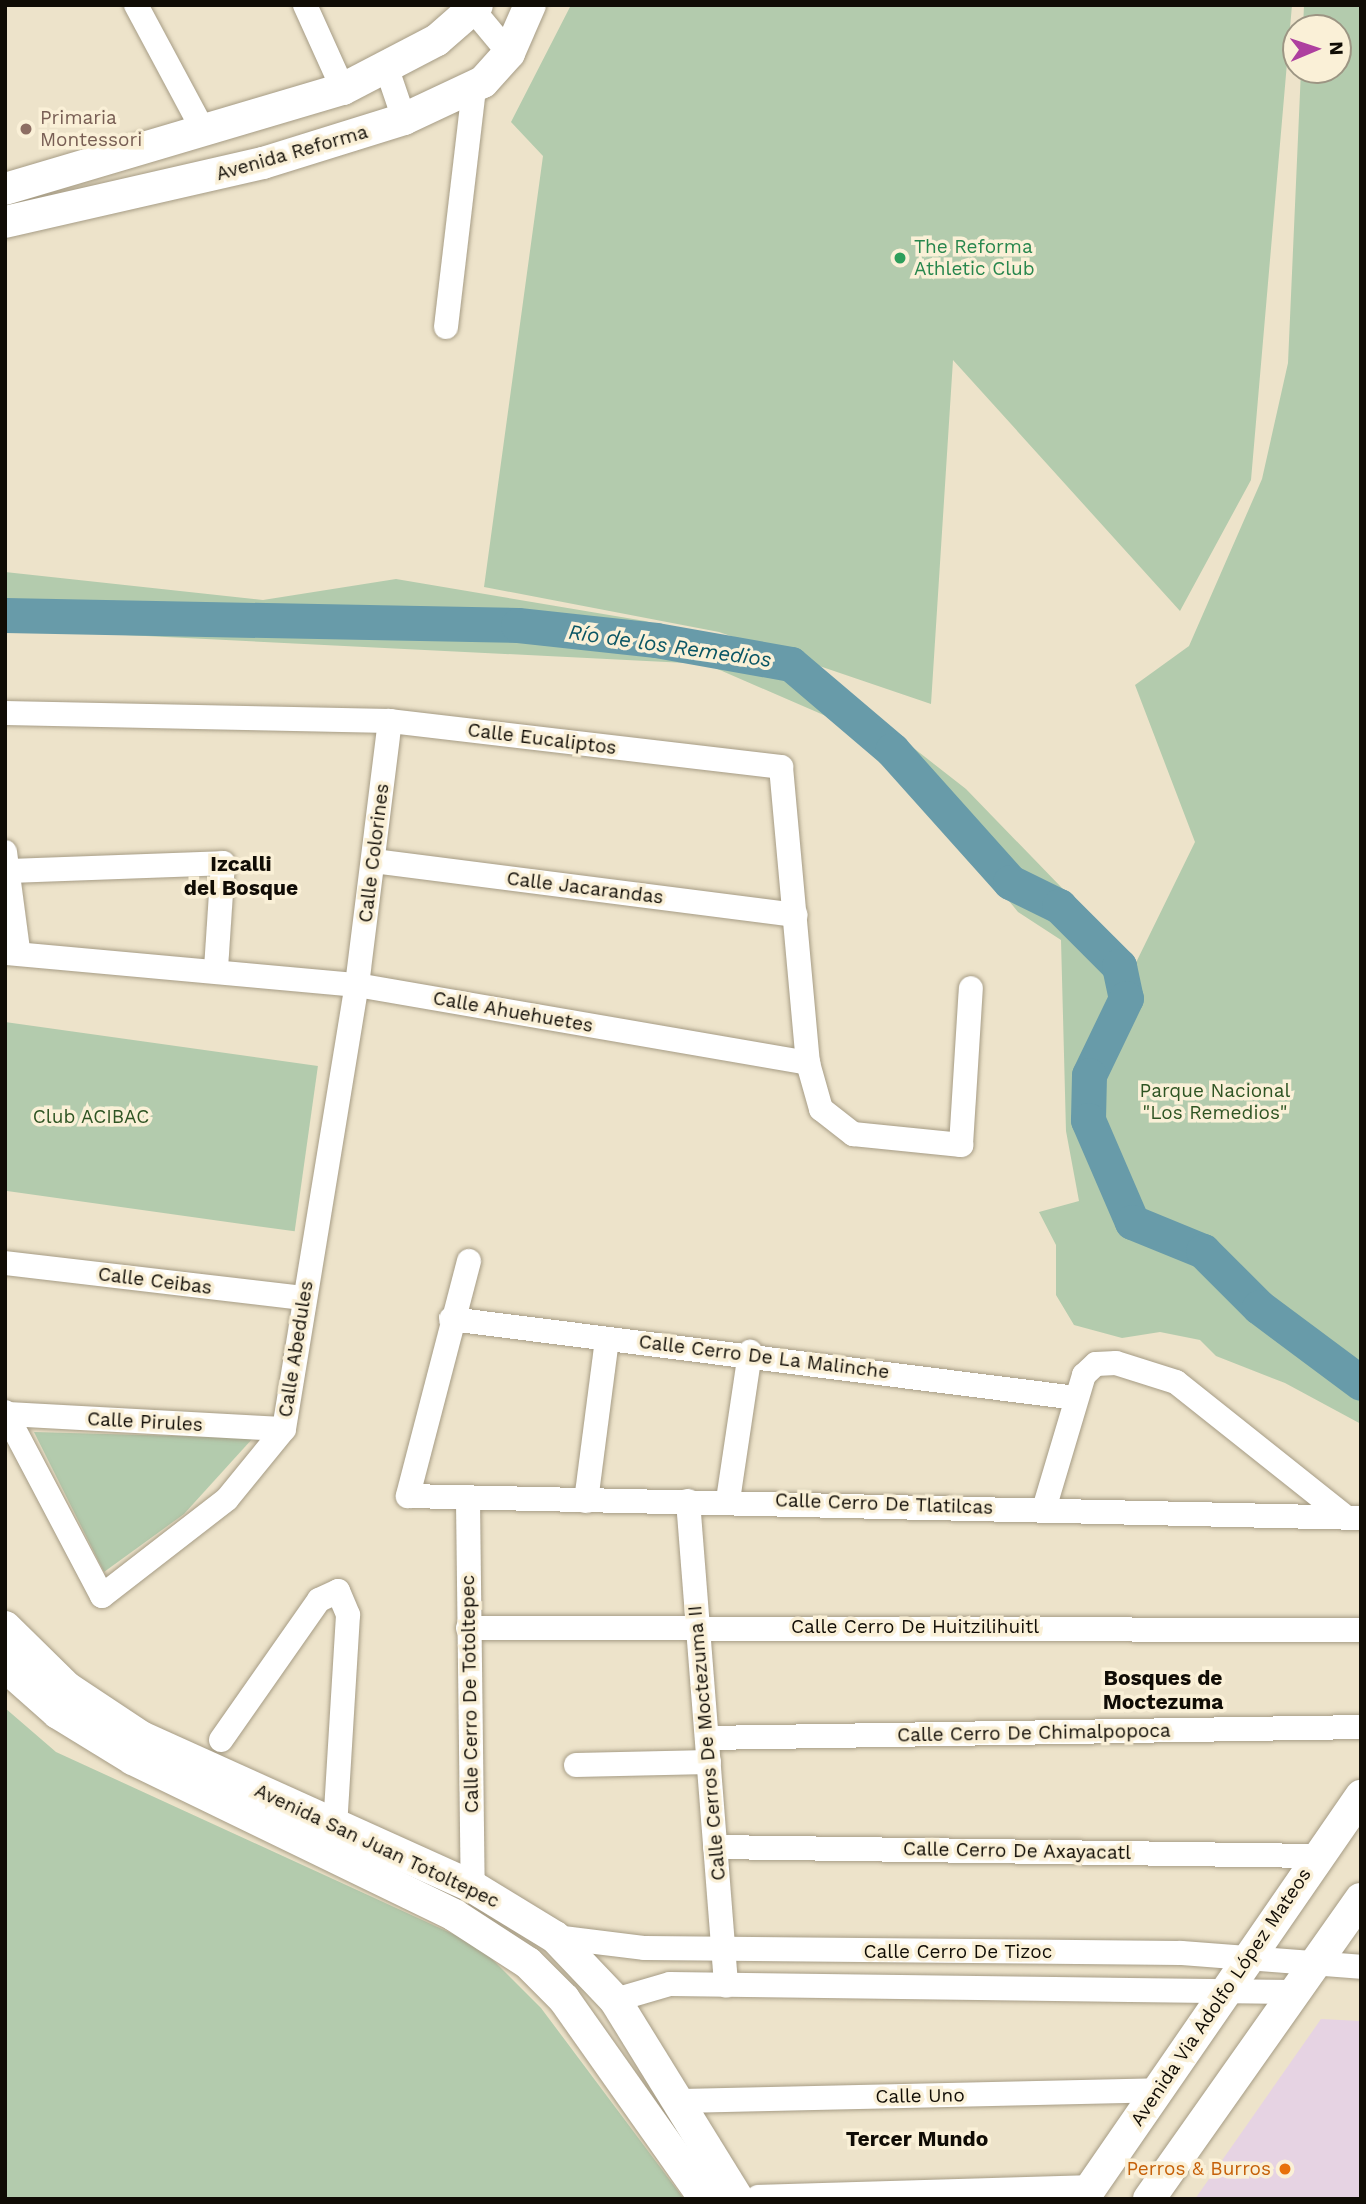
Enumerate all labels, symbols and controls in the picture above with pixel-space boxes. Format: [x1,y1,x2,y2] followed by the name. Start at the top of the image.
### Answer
[1282,14,1352,84] north arrow
[1325,41,1348,56] text: N
[40,107,142,151] place label: Primaria Montessori
[213,120,371,186] street label: Avenida Reforma
[18,121,34,137] marker: Primaria Montessori
[914,236,1035,280] place label: The Reforma Athletic Club
[892,250,908,266] marker: The Reforma Athletic Club
[567,619,773,673] water label: Río de los Remedios
[466,719,618,759] street label: Calle Eucaliptos
[354,782,394,924] street label: Calle Colorines
[184,851,298,901] district label: Izcalli del Bosque
[505,867,665,909] street label: Calle Jacarandas
[431,987,595,1037] street label: Calle Ahuehuetes
[1140,1080,1290,1124] park label: Parque Nacional "Los Remedios"
[32,1106,150,1128] park label: Club ACIBAC
[97,1263,213,1299] street label: Calle Ceibas
[274,1279,318,1419] street label: Calle Abedules
[637,1330,891,1384] street label: Calle Cerro De La Malinche
[87,1408,203,1436] street label: Calle Pirules
[774,1489,994,1519] street label: Calle Cerro De Tlatilcas
[457,1574,483,1814] street label: Calle Cerro De Totoltepec
[684,1604,730,1882] street label: Calle Cerros De Moctezuma II
[791,1616,1039,1638] street label: Calle Cerro De Huitzilihuitl
[1103,1665,1223,1715] district label: Bosques de Moctezuma
[897,1719,1171,1747] street label: Calle Cerro De Chimalpopoca
[250,1779,504,1913] street label: Avenida San Juan Totoltepec
[902,1838,1132,1864] street label: Calle Cerro De Axayacatl
[1125,1863,1317,2131] street label: Avenida Via Adolfo López Mateos
[863,1941,1053,1963] street label: Calle Cerro De Tizoc
[875,2084,965,2108] street label: Calle Uno
[846,2126,988,2152] district label: Tercer Mundo
[1126,2158,1271,2180] place label: Perros & Burros
[1277,2161,1293,2177] marker: Perros & Burros

